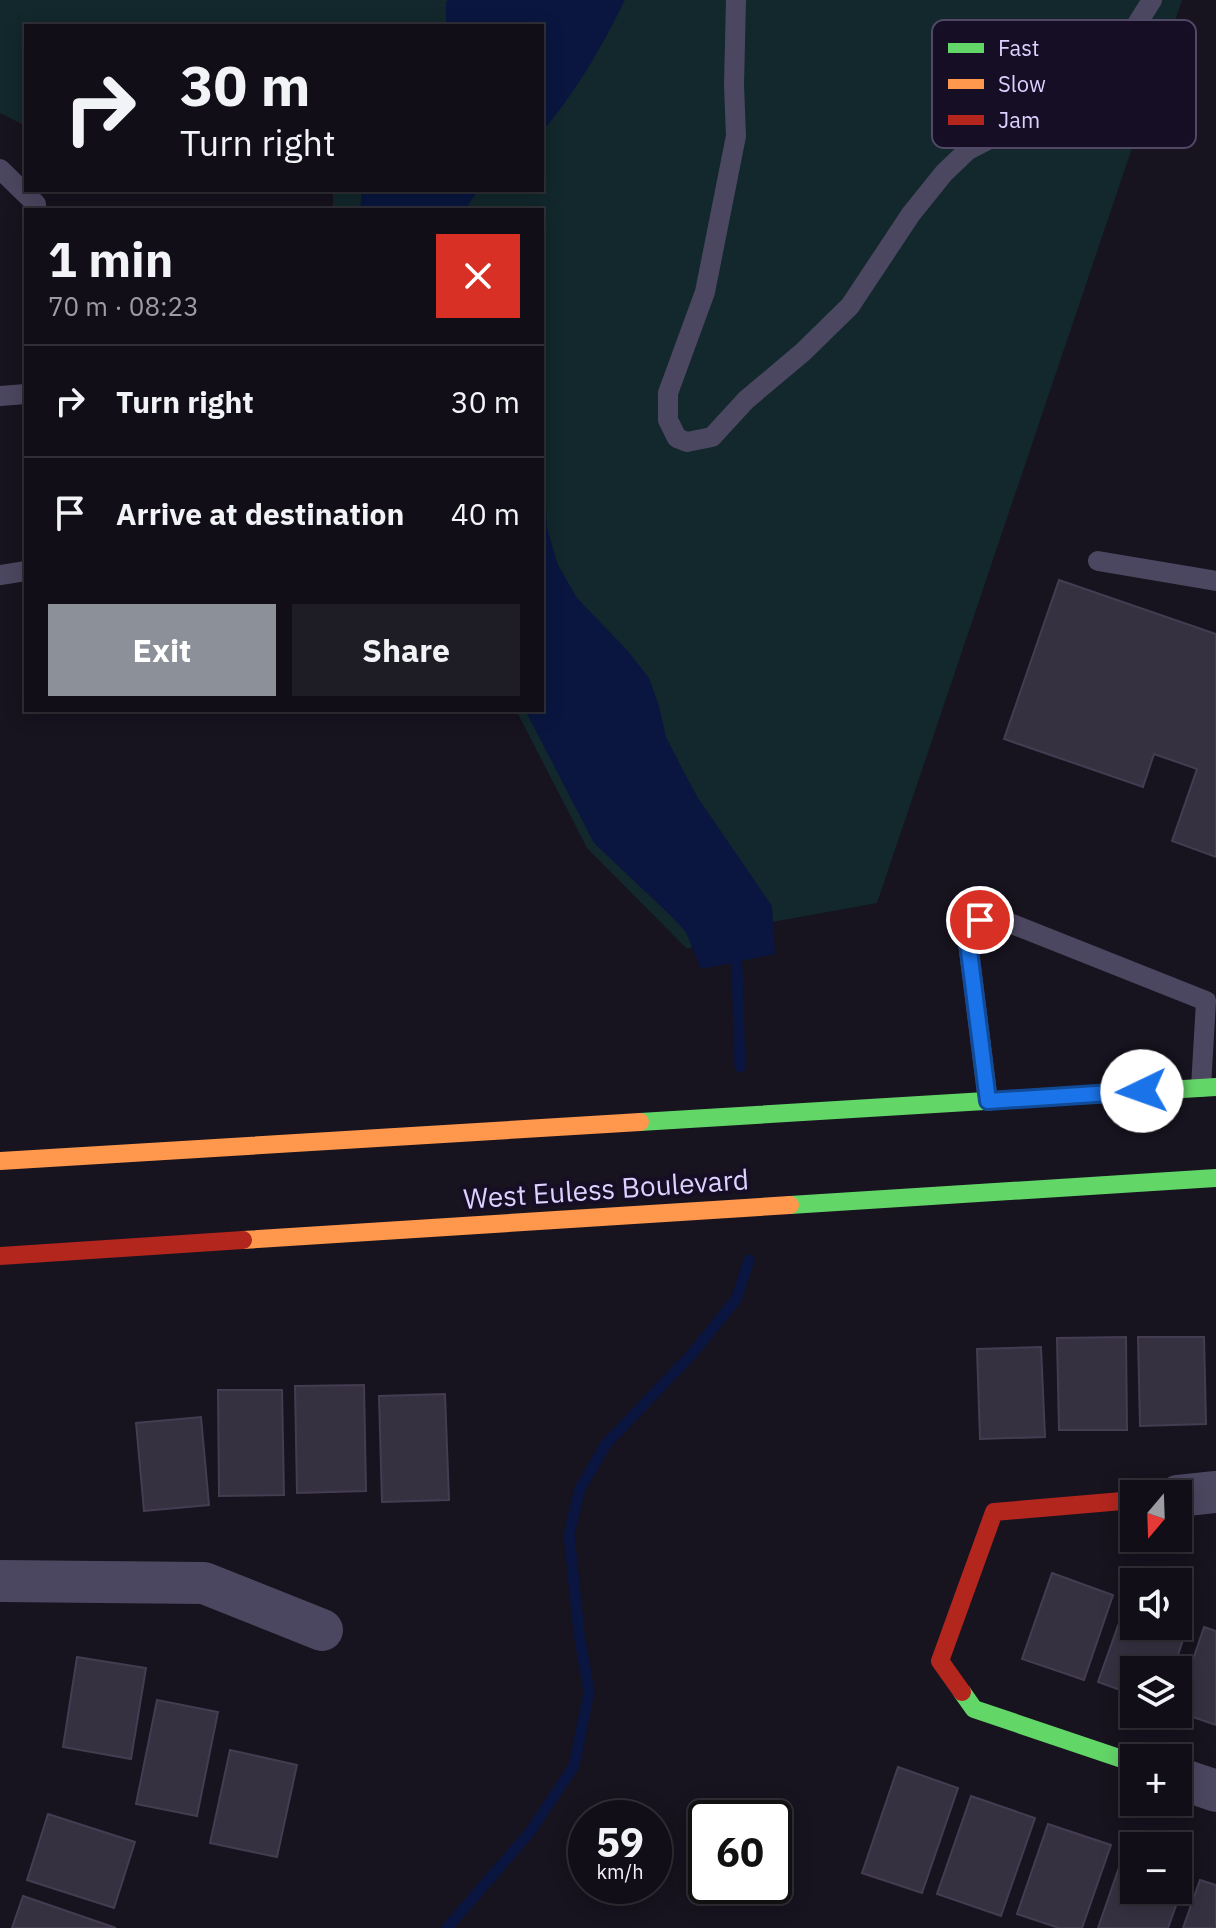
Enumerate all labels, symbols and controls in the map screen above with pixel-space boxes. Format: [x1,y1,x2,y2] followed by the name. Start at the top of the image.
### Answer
[932,20,1196,148] legend
[998,33,1039,62] text: Fast
[180,49,310,121] text: 30 m
[48,56,152,160] icon: right
[998,69,1046,98] text: Slow
[998,105,1040,134] text: Jam
[180,119,336,166] text: Turn right
[48,228,173,290] text: 1 min
[436,234,520,318] button: close
[48,289,199,323] text: 70 m · 08:23
[48,379,92,423] icon: right
[116,382,254,421] text: Turn right
[451,382,520,421] text: 30 m
[48,491,92,535] icon: arrive
[116,494,404,533] text: Arrive at destination
[451,494,520,533] text: 40 m
[48,604,276,696] button: Exit
[292,604,520,696] button: Share
[946,886,1014,954] pin
[958,898,1002,942] icon: arrive
[1100,1049,1184,1133] position arrow
[462,1160,750,1217] street label: West Euless Boulevard
[1120,1480,1192,1552] north arrow
[1120,1480,1192,1904] map controls
[1120,1568,1192,1640] button: sound
[1120,1656,1192,1728] button: layers
[1120,1744,1192,1816] button: +
[688,1800,792,1904] speed limit sign: 60
[596,1816,644,1868] text: 59
[1120,1832,1192,1904] button: −
[596,1858,644,1885] text: km/h

